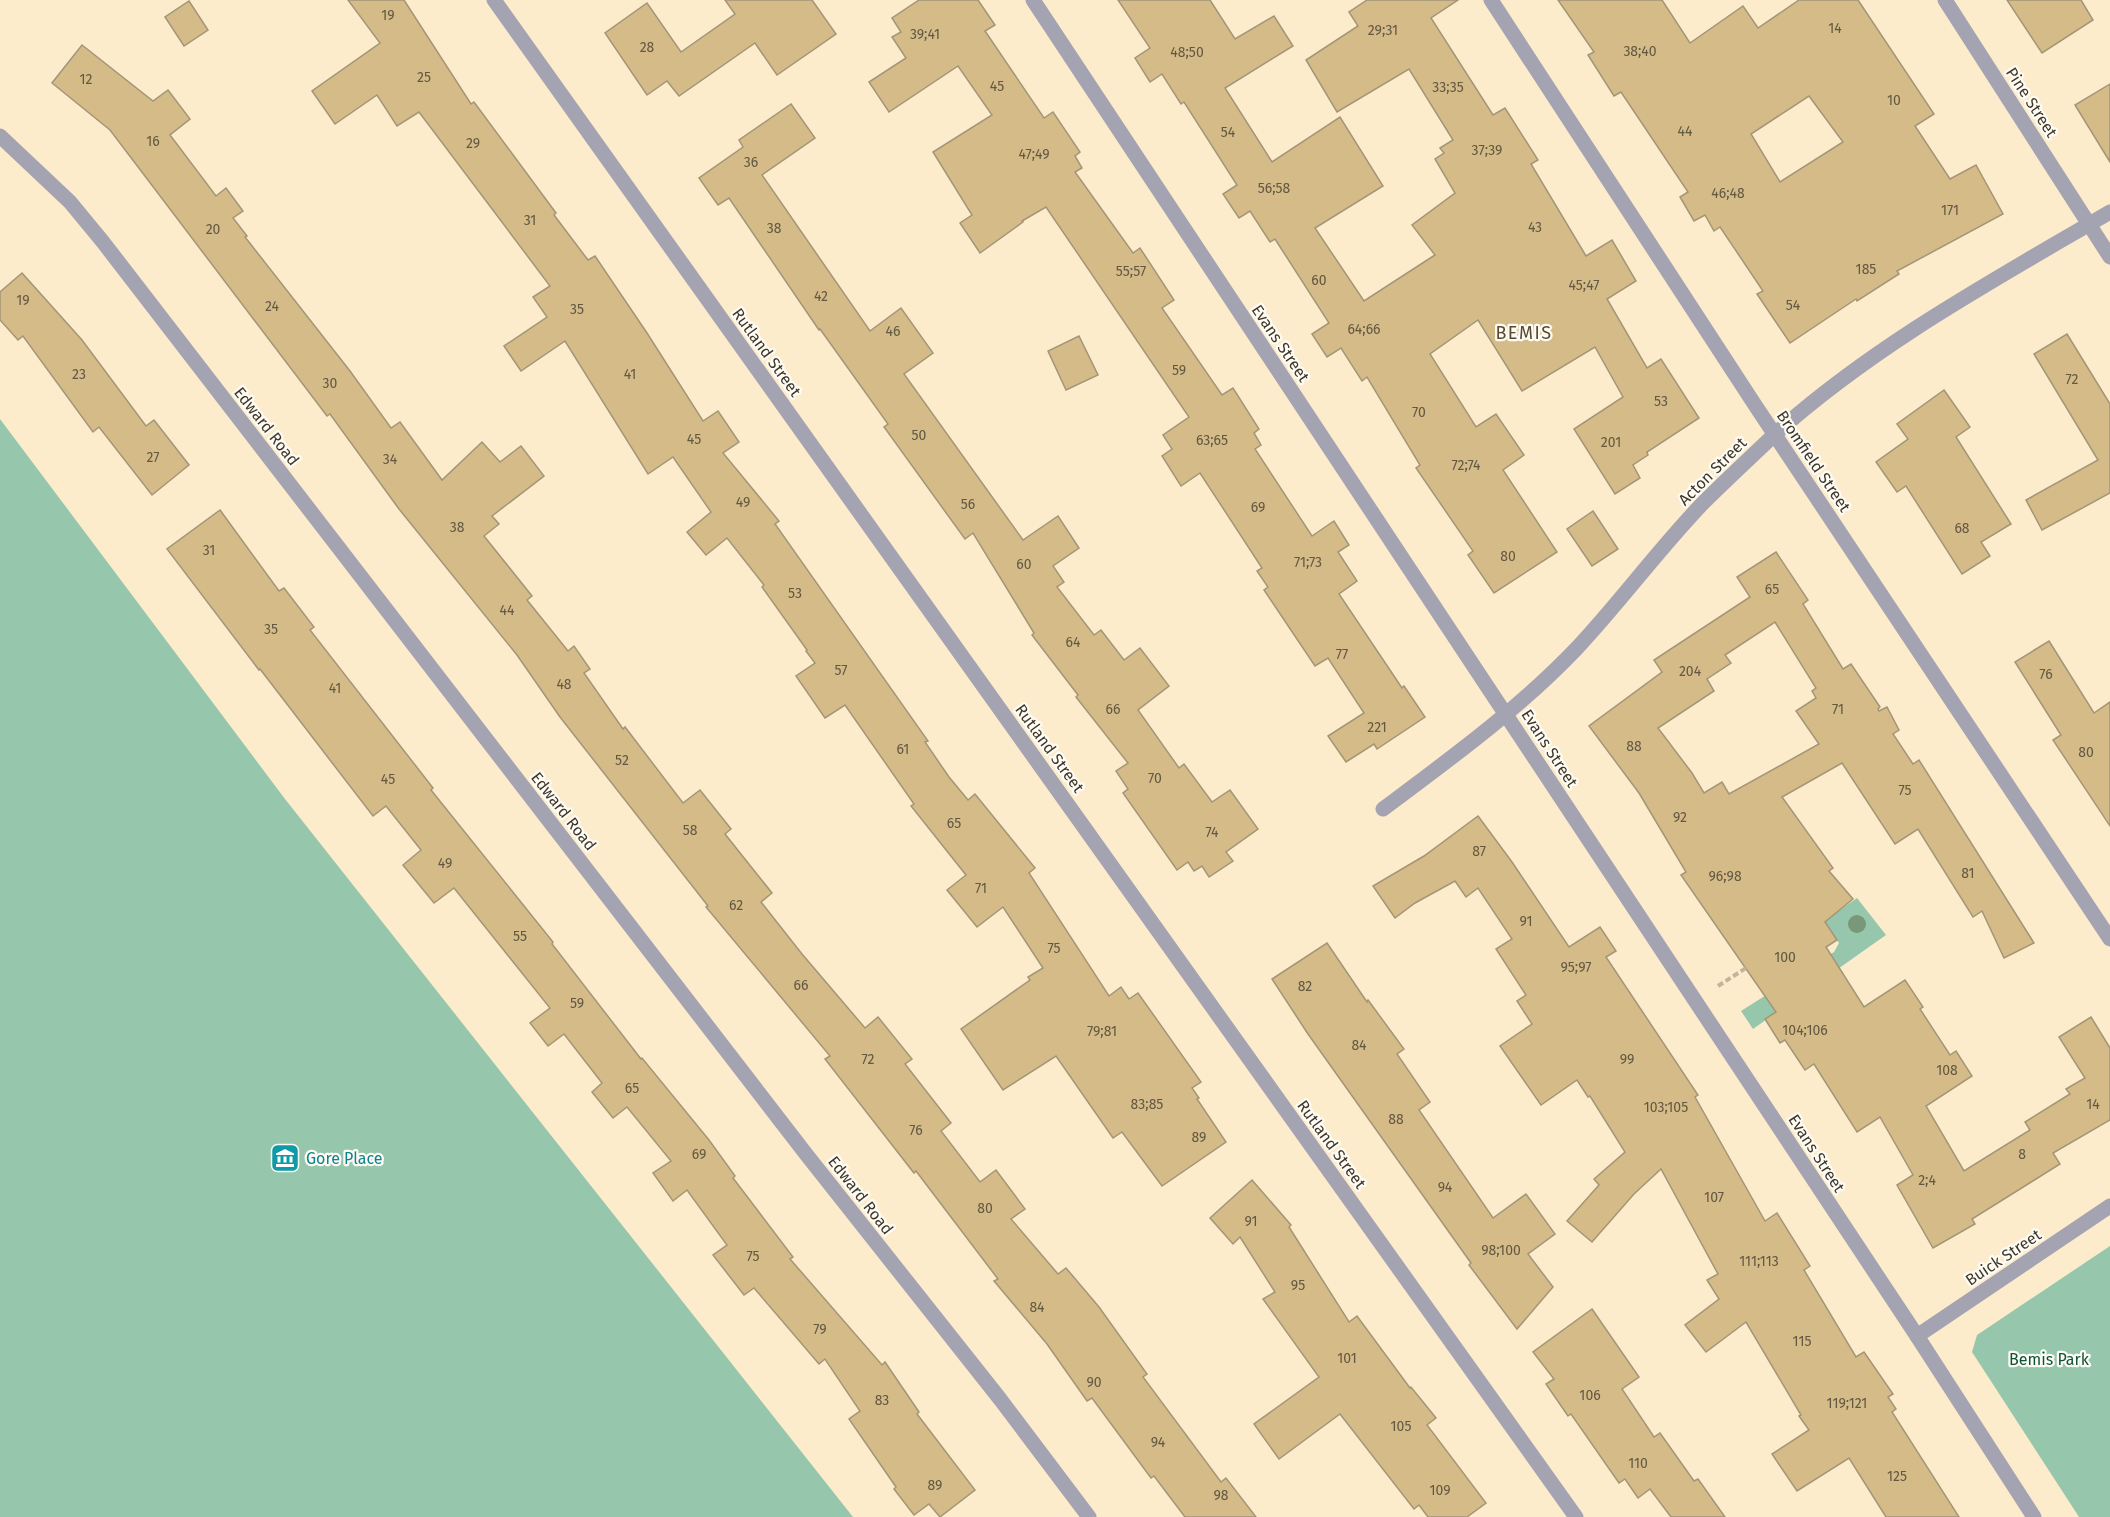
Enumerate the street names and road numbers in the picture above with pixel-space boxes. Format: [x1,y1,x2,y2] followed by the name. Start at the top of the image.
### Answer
[2002,64,2061,141] street label: Pine Street
[1248,301,1313,386] street label: Evans Street
[728,304,805,400] street label: Rutland Street
[230,383,303,469] street label: Edward Road
[1773,407,1855,516] street label: Bromfield Street
[1674,433,1751,509] street label: Acton Street
[1011,700,1088,796] street label: Rutland Street
[1517,706,1582,791] street label: Evans Street
[527,768,600,854] street label: Edward Road
[1293,1096,1370,1192] street label: Rutland Street
[1784,1111,1849,1196] street label: Evans Street
[824,1152,897,1238] street label: Edward Road
[1962,1225,2045,1290] street label: Buick Street

